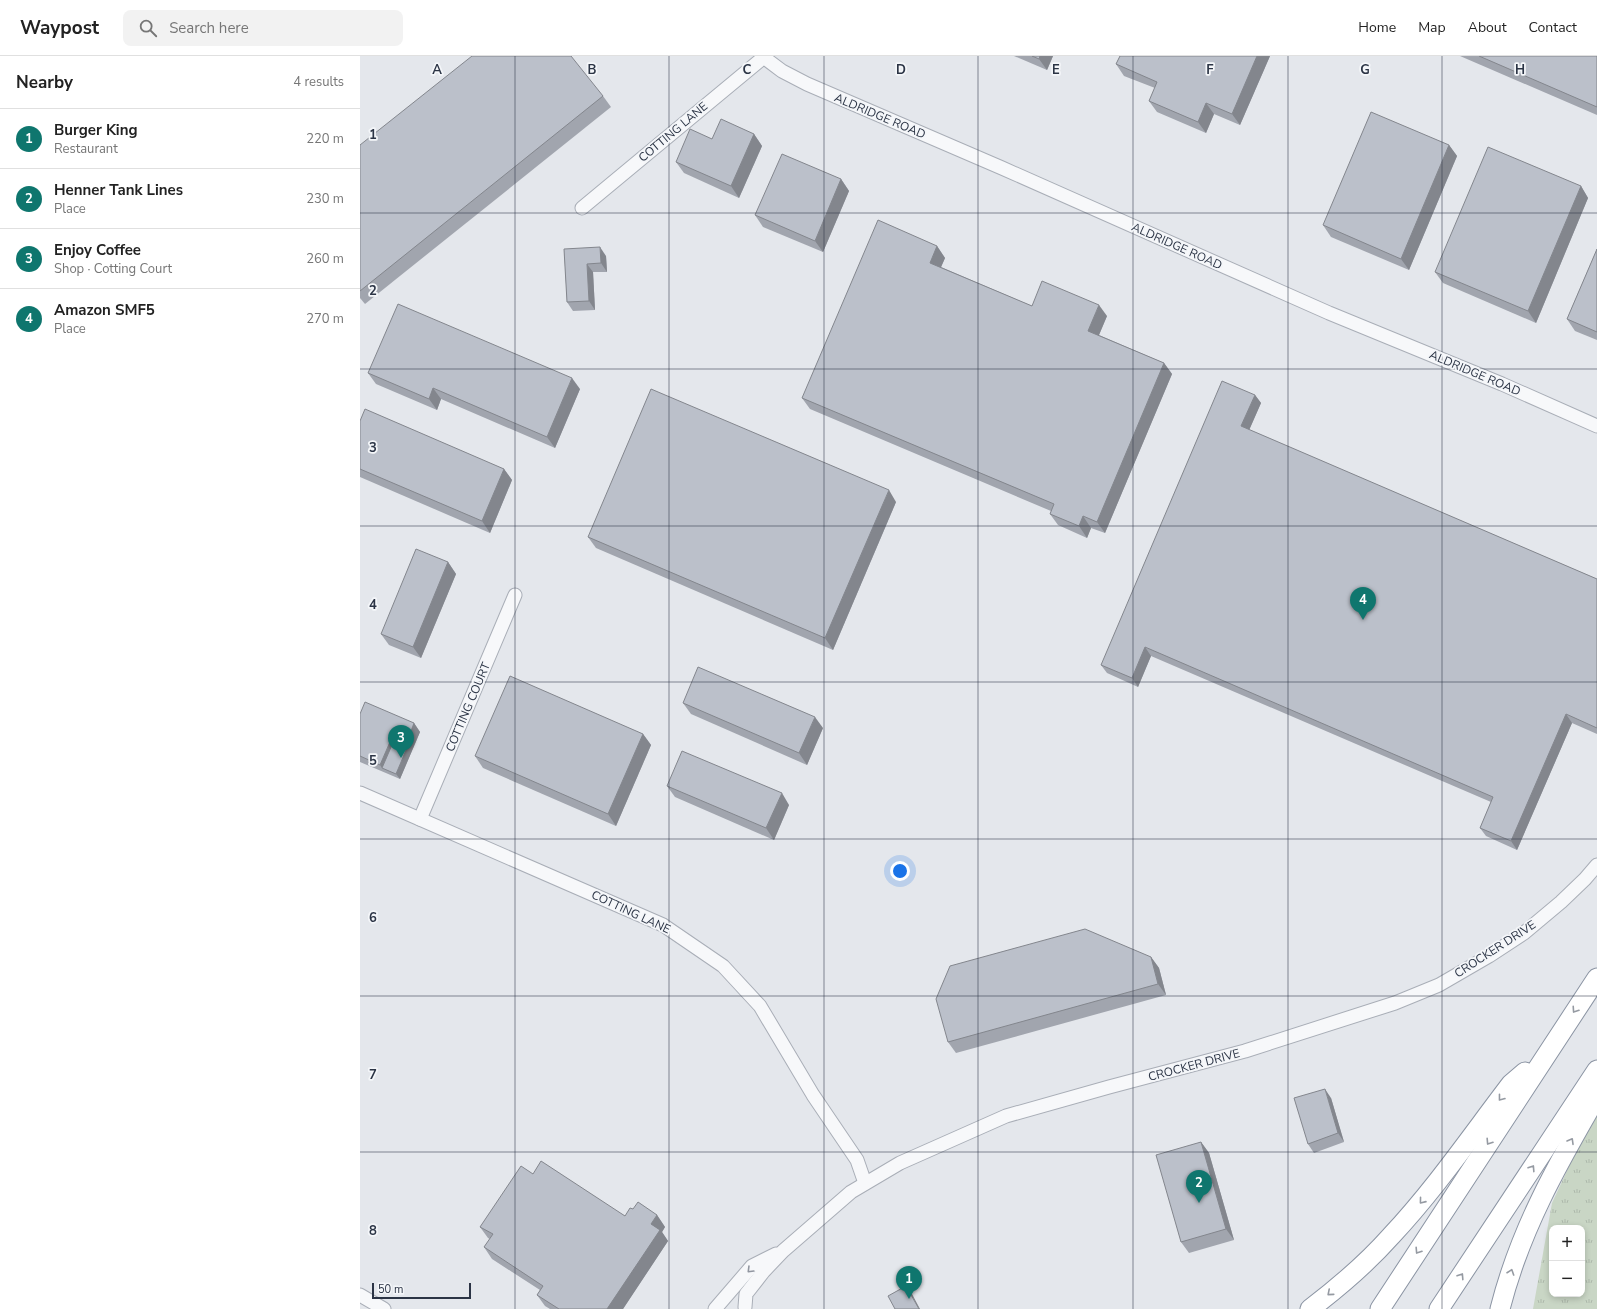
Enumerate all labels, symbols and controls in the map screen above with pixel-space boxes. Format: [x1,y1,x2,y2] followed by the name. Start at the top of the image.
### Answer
[123,10,403,46] search box
[20,15,99,41] text: Waypost
[137,17,159,39] icon: search
[169,18,249,38] text: Search here
[1358,18,1396,37] text: Home
[1418,18,1446,37] text: Map
[1468,18,1507,37] text: About
[1529,18,1577,37] text: Contact
[432,61,442,79] text: A
[588,61,597,79] text: B
[743,61,752,79] text: C
[896,61,906,79] text: D
[1052,61,1060,79] text: E
[1206,61,1214,79] text: F
[1360,61,1370,79] text: G
[1515,61,1525,79] text: H
[16,71,73,94] text: Nearby
[293,73,344,91] text: 4 results
[832,90,928,142] street label: ALDRIDGE ROAD
[635,98,711,166] street label: COTTING LANE
[54,120,138,140] text: Burger King
[369,126,377,144] text: 1
[25,130,33,148] text: 1
[306,130,344,148] text: 220 m
[54,140,118,158] text: Restaurant
[54,180,183,200] text: Henner Tank Lines
[25,190,33,208] text: 2
[306,190,344,208] text: 230 m
[54,200,86,218] text: Place
[1129,219,1225,273] street label: ALDRIDGE ROAD
[54,240,141,260] text: Enjoy Coffee
[25,250,33,268] text: 3
[306,250,344,268] text: 260 m
[54,260,172,278] text: Shop · Cotting Court
[369,282,377,300] text: 2
[54,300,155,320] text: Amazon SMF5
[25,310,33,328] text: 4
[306,310,344,328] text: 270 m
[54,320,86,338] text: Place
[1427,347,1523,399] street label: ALDRIDGE ROAD
[369,439,377,457] text: 3
[1350,587,1376,620] pin: 4
[369,596,377,614] text: 4
[442,659,494,754] street label: COTTING COURT
[388,725,414,758] pin: 3
[369,752,377,770] text: 5
[890,861,910,881] your location
[589,887,673,937] street label: COTTING LANE
[369,909,377,927] text: 6
[1451,917,1539,981] street label: CROCKER DRIVE
[1572,1006,1580,1013] one-way arrow
[1146,1045,1242,1085] street label: CROCKER DRIVE
[369,1066,377,1084] text: 7
[1499,1093,1506,1100] one-way arrow
[1486,1138,1494,1145] one-way arrow
[1567,1138,1574,1145] one-way arrow
[1528,1165,1535,1172] one-way arrow
[1186,1170,1212,1203] pin: 2
[1419,1196,1426,1203] one-way arrow
[369,1222,377,1240] text: 8
[1549,1225,1585,1297] map controls
[1549,1225,1585,1261] button: +
[1415,1247,1423,1254] one-way arrow
[1549,1261,1585,1297] button: −
[747,1265,754,1273] one-way arrow
[896,1266,922,1299] pin: 1
[1507,1268,1515,1275] one-way arrow
[1456,1274,1463,1281] one-way arrow
[372,1281,471,1300] scale bar
[378,1282,403,1297] text: 50 m
[1328,1288,1335,1295] one-way arrow

